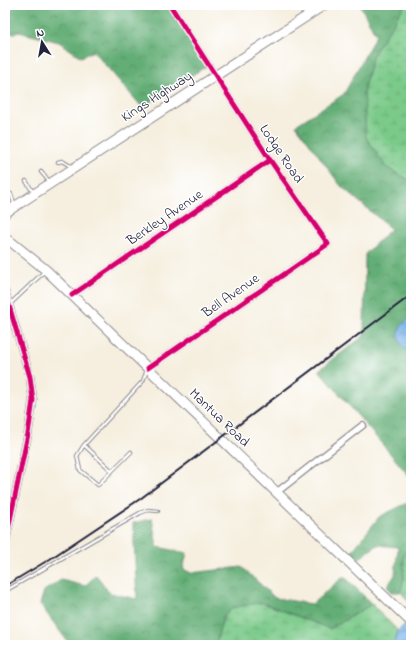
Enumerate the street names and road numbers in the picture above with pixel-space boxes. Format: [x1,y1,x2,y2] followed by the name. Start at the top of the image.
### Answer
[117,66,197,129] street label: Kings Highway
[253,120,308,188] street label: Lodge Road
[122,184,208,253] street label: Berkley Avenue
[197,268,265,324] street label: Bell Avenue
[184,384,254,452] street label: Mantua Road

